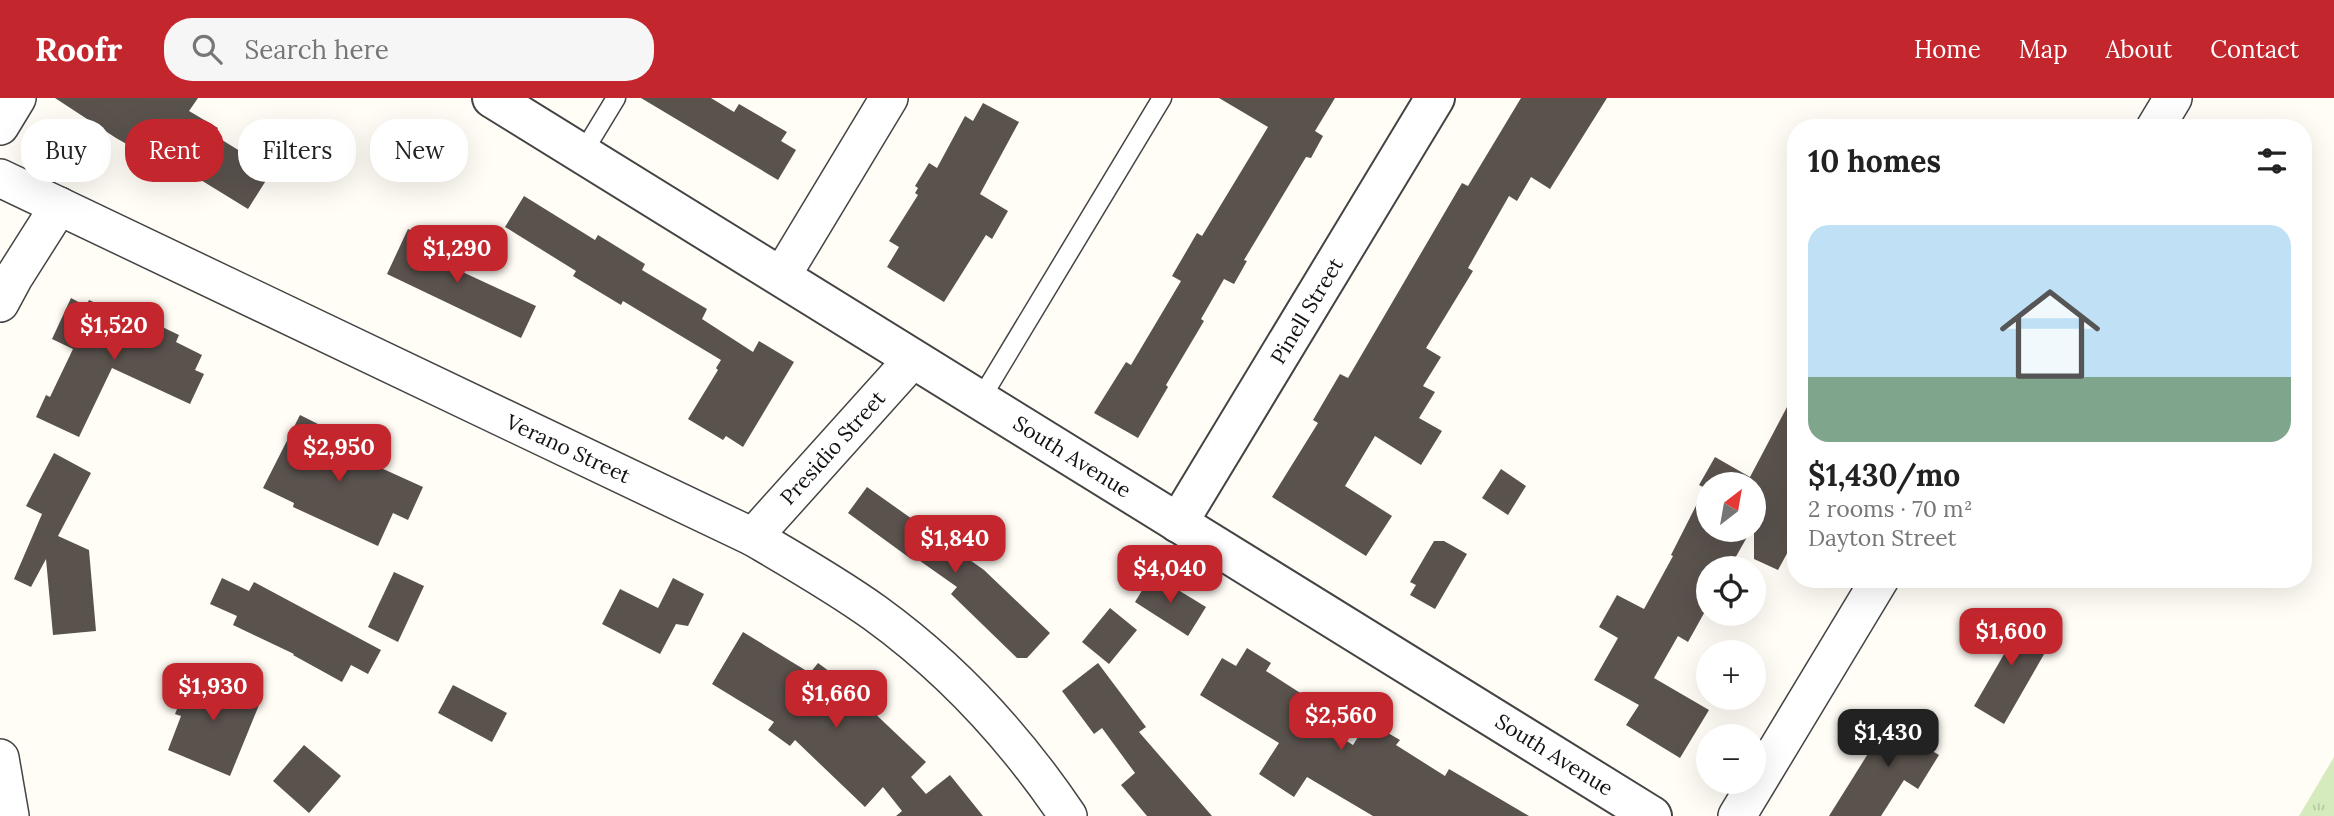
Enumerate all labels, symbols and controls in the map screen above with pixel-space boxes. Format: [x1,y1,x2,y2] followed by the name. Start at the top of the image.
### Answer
[164,18,654,81] search box
[35,28,122,70] text: Roofr
[188,30,226,68] icon: search
[244,33,389,66] text: Search here
[1914,34,1981,65] text: Home
[2019,34,2068,65] text: Map
[2106,34,2172,65] text: About
[2210,34,2299,65] text: Contact
[21,119,111,182] chip: Buy
[125,119,224,182] chip: Rent
[238,119,356,182] chip: Filters
[370,119,468,182] chip: New
[1808,142,1941,180] text: 10 homes
[2253,142,2291,180] icon: filters
[400,226,514,285] pin: $1,290
[423,233,491,262] text: $1,290
[1264,252,1349,369] street label: Pinell Street
[1987,271,2113,397] icon: home
[57,302,171,362] pin: $1,520
[80,310,148,339] text: $1,520
[774,384,892,510] street label: Presidio Street
[501,408,635,489] street label: Verano Street
[1008,410,1136,504] street label: South Avenue
[282,424,396,484] pin: $2,950
[303,432,375,461] text: $2,950
[1808,456,1960,494] text: $1,430/mo
[1696,472,1766,542] north arrow
[1696,472,1766,794] map controls
[1808,494,1973,523] text: 2 rooms · 70 m²
[898,516,1012,575] pin: $1,840
[921,523,989,552] text: $1,840
[1808,523,1957,552] text: Dayton Street
[1113,546,1227,605] pin: $4,040
[1133,553,1207,582] text: $4,040
[1696,556,1766,626] button: locate
[1954,608,2068,668] pin: $1,600
[1975,616,2047,645] text: $1,600
[1696,640,1766,710] button: +
[156,664,270,723] pin: $1,930
[779,670,893,730] pin: $1,660
[178,671,248,700] text: $1,930
[801,678,871,707] text: $1,660
[1284,692,1398,752] pin: $2,560
[1305,700,1377,729] text: $2,560
[1490,708,1618,802] street label: South Avenue
[1831,710,1945,769] pin: $1,430
[1854,717,1922,746] text: $1,430
[1696,724,1766,794] button: −

